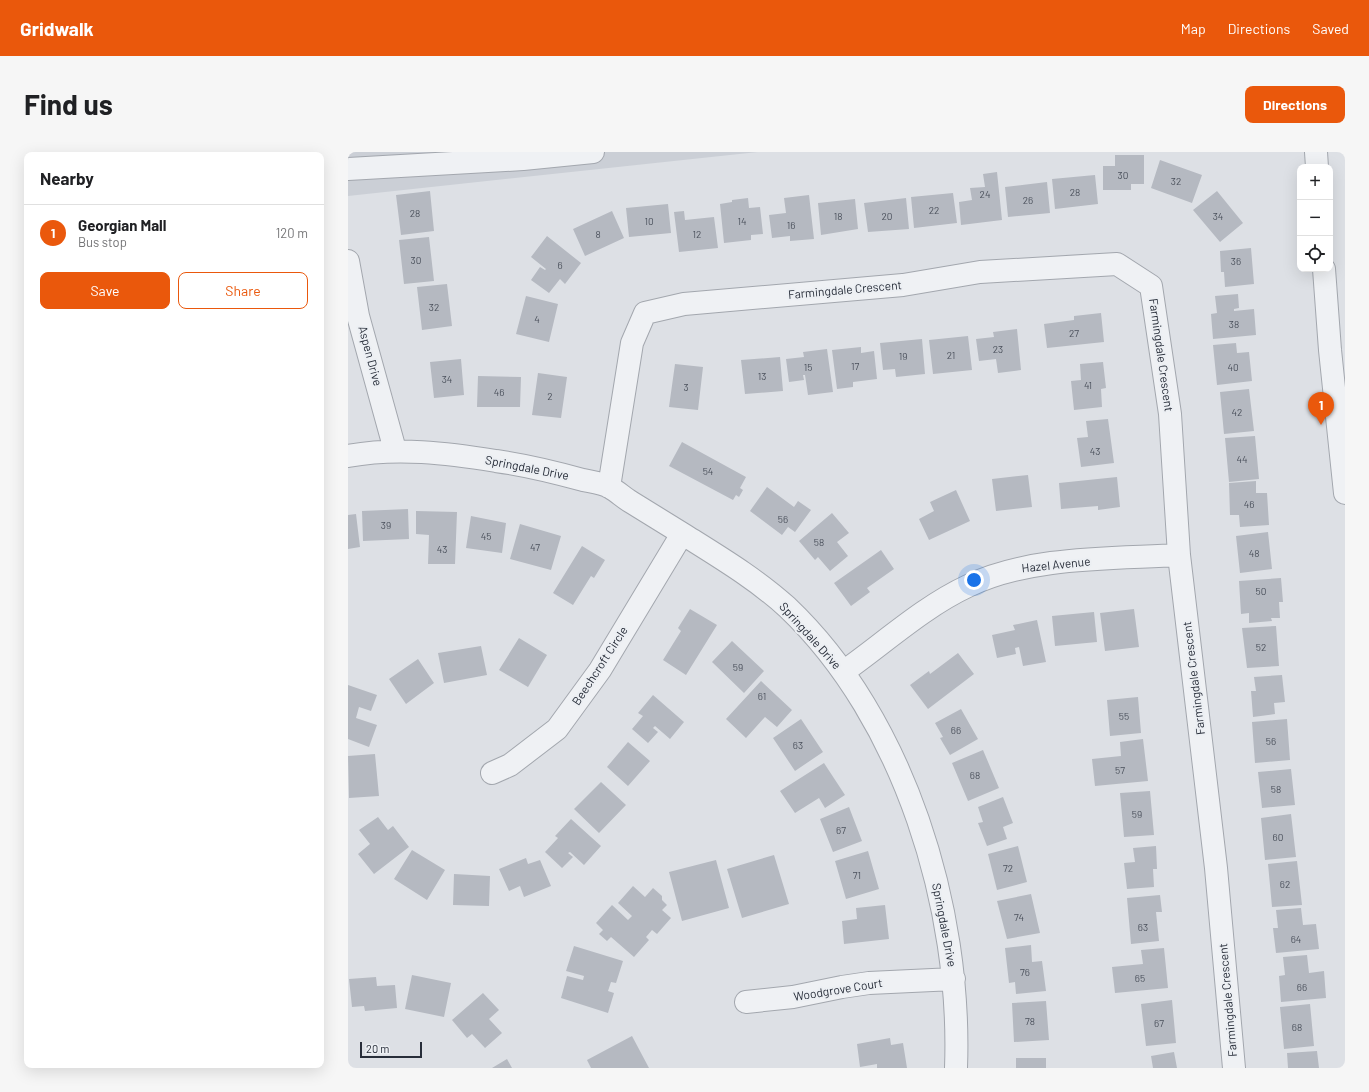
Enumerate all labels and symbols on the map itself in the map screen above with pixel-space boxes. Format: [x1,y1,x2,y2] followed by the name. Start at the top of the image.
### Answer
[1118,169,1128,181] house number: 30
[1171,175,1181,187] house number: 32
[1070,186,1080,198] house number: 28
[980,188,990,200] house number: 24
[1023,194,1033,206] house number: 26
[929,204,939,216] house number: 22
[410,207,420,219] house number: 28
[834,210,842,222] house number: 18
[881,210,893,222] house number: 20
[1213,210,1223,222] house number: 34
[644,215,654,227] house number: 10
[737,215,747,227] house number: 14
[787,219,795,231] house number: 16
[595,228,601,240] house number: 8
[693,228,701,240] house number: 12
[411,254,421,266] house number: 30
[1231,255,1241,267] house number: 36
[557,259,563,271] house number: 6
[787,277,902,301] street label: Farmingdale Crescent
[1147,297,1177,412] street label: Farmingdale Crescent
[429,301,439,313] house number: 32
[534,313,540,325] house number: 4
[1229,318,1239,330] house number: 38
[356,324,386,387] street label: Aspen Drive
[1069,327,1079,339] house number: 27
[993,343,1003,355] house number: 23
[947,349,955,361] house number: 21
[899,350,907,362] house number: 19
[851,360,859,372] house number: 17
[804,361,812,373] house number: 15
[1227,361,1239,373] house number: 40
[758,370,766,382] house number: 13
[442,373,452,385] house number: 34
[1084,379,1092,391] house number: 41
[683,381,689,393] house number: 3
[494,386,504,398] house number: 46
[547,390,553,402] house number: 2
[1308,392,1334,425] pin: 1
[1232,406,1242,418] house number: 42
[1090,445,1100,457] house number: 43
[484,452,570,482] street label: Springdale Drive
[1236,453,1248,465] house number: 44
[703,465,713,477] house number: 54
[1244,498,1254,510] house number: 46
[778,513,788,525] house number: 56
[381,519,391,531] house number: 39
[481,530,491,542] house number: 45
[814,536,824,548] house number: 58
[530,541,540,553] house number: 47
[437,543,447,555] house number: 43
[1249,547,1259,559] house number: 48
[1021,553,1091,575] street label: Hazel Avenue
[964,570,984,590] your location
[1256,585,1266,597] house number: 50
[777,599,844,672] street label: Springdale Drive
[1179,621,1207,736] street label: Farmingdale Crescent
[568,623,630,707] street label: Beechcroft Circle
[1256,641,1266,653] house number: 52
[733,661,743,673] house number: 59
[758,690,766,702] house number: 61
[1119,710,1129,722] house number: 55
[951,724,961,736] house number: 66
[1266,735,1276,747] house number: 56
[793,739,803,751] house number: 63
[1115,764,1125,776] house number: 57
[970,769,980,781] house number: 68
[1271,783,1281,795] house number: 58
[1132,808,1142,820] house number: 59
[836,824,846,836] house number: 67
[1273,831,1283,843] house number: 60
[1003,862,1013,874] house number: 72
[853,869,861,881] house number: 71
[1280,878,1290,890] house number: 62
[930,882,960,968] street label: Springdale Drive
[1014,911,1024,923] house number: 74
[1138,921,1148,933] house number: 63
[1291,933,1301,945] house number: 64
[1215,943,1239,1058] street label: Farmingdale Crescent
[1020,966,1030,978] house number: 76
[1135,972,1145,984] house number: 65
[792,975,883,1003] street label: Woodgrove Court
[1297,981,1307,993] house number: 66
[1025,1015,1035,1027] house number: 78
[1154,1017,1164,1029] house number: 67
[1292,1021,1302,1033] house number: 68
[360,1040,422,1059] scale bar

